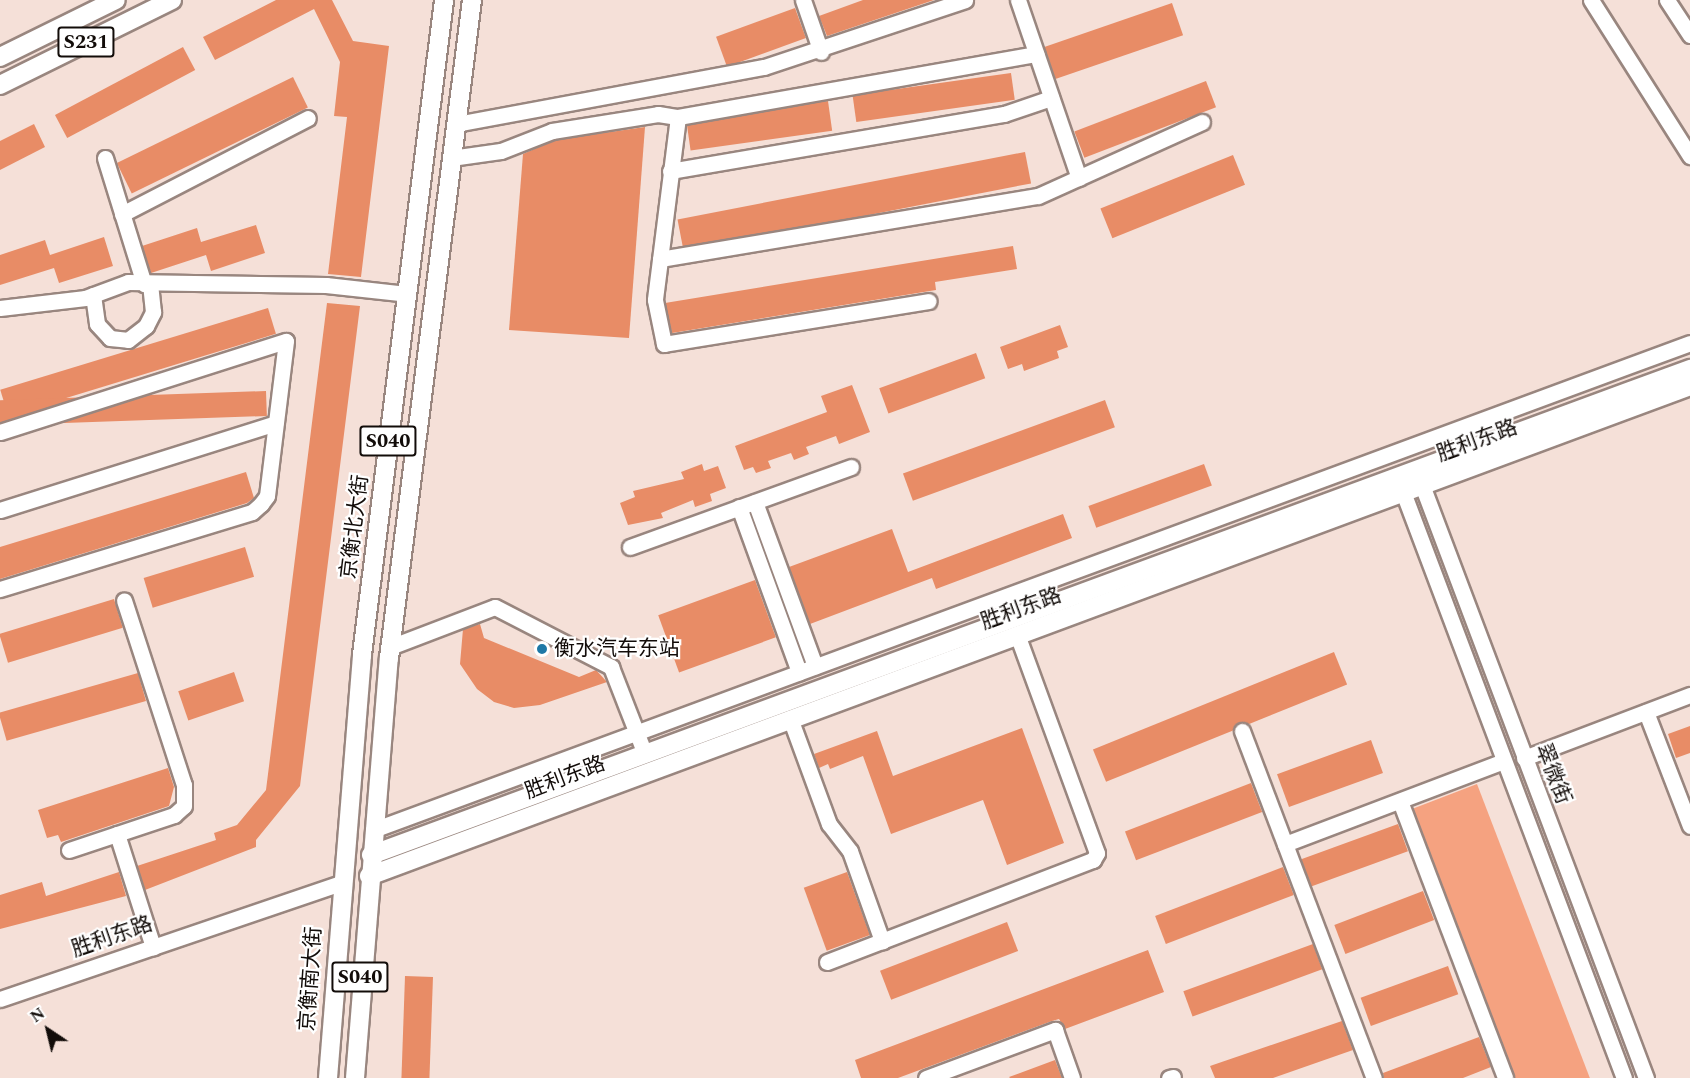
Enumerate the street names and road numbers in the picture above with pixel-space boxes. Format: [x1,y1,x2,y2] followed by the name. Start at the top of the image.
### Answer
[56,25,116,59] road number: S231
[1433,415,1521,467] street label: 胜利东路
[358,424,418,458] road number: S040
[336,473,374,581] street label: 京衡北大街
[977,583,1065,635] street label: 胜利东路
[1530,740,1576,808] street label: 翠微街
[521,751,609,805] street label: 胜利东路
[68,911,156,963] street label: 胜利东路
[295,926,327,1032] street label: 京衡南大街
[330,960,390,994] road number: S040

